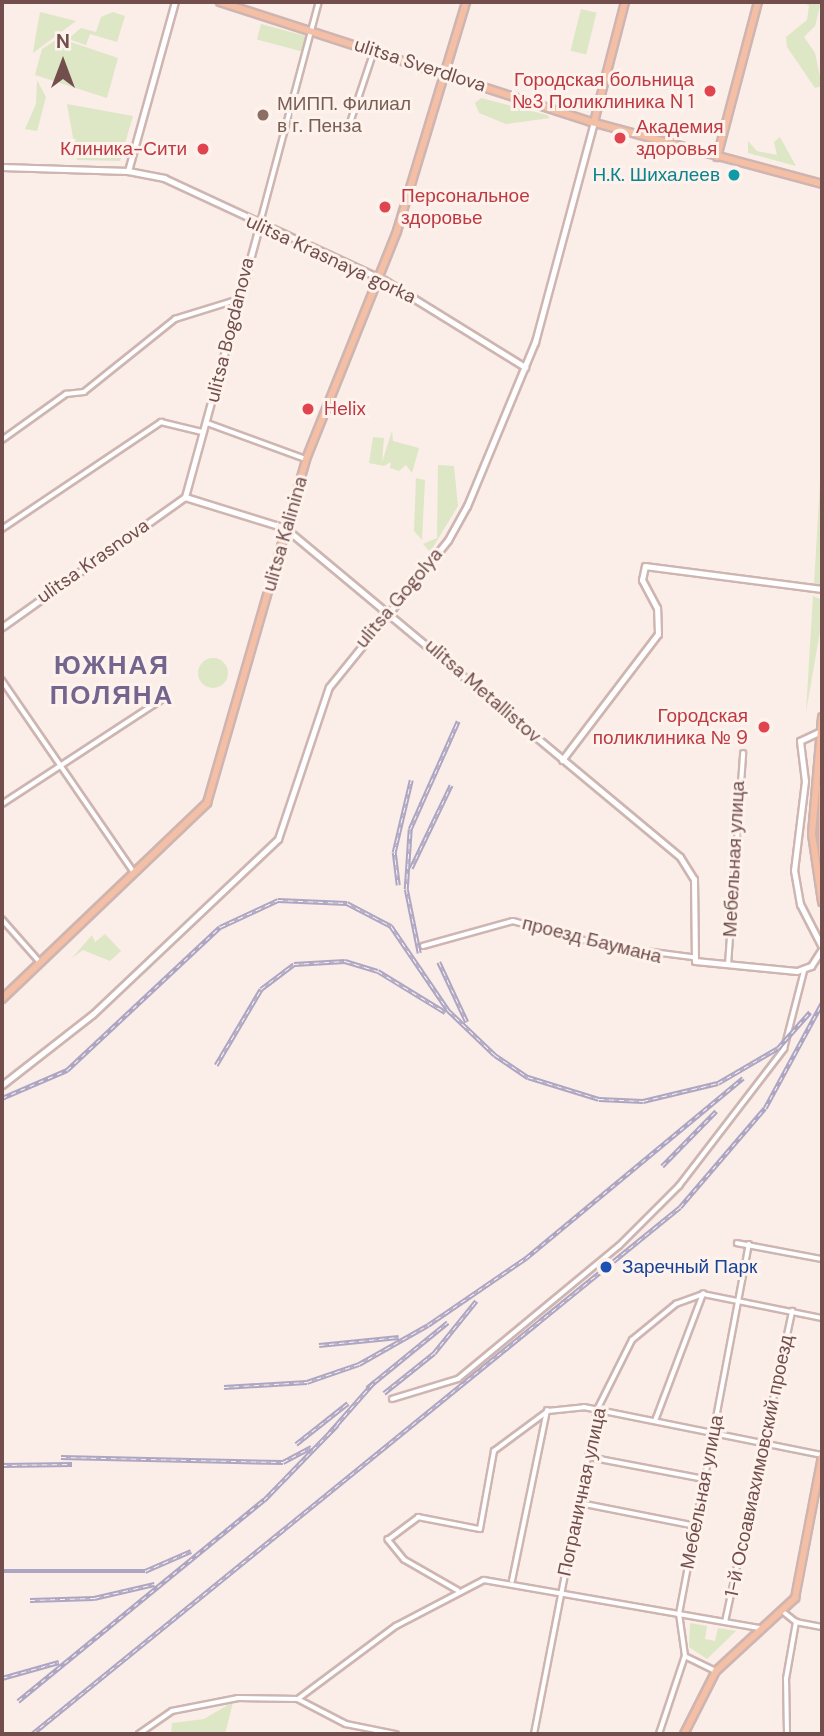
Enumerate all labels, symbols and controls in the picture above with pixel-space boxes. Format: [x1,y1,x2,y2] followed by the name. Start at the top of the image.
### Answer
[28,28,98,98] north arrow
[56,29,70,54] text: N
[351,33,489,97] street label: ulitsa Sverdlova
[512,69,694,113] place label: Городская больница №3 Поликлиника N 1
[700,81,720,101] marker: Городская больница №3 Поликлиника N 1
[277,93,411,137] place label: МИПП. Филиал в г. Пенза
[255,107,271,123] marker: МИПП. Филиал в г. Пенза
[636,116,724,160] place label: Академия здоровья
[610,128,630,148] marker: Академия здоровья
[60,138,187,160] place label: Клиника-Сити
[193,139,213,159] marker: Клиника-Сити
[592,164,720,186] place label: Н.К. Шихалеев
[726,167,742,183] marker: Н.К. Шихалеев
[401,185,530,229] place label: Персональное здоровье
[375,197,395,217] marker: Персональное здоровье
[242,210,420,308] street label: ulitsa Krasnaya gorka
[201,255,259,405] street label: ulitsa Bogdanova
[324,398,366,420] place label: Helix
[298,399,318,419] marker: Helix
[258,474,312,594] street label: ulitsa Kalinina
[33,514,153,608] street label: ulitsa Krasnova
[351,543,447,653] street label: ulitsa Gogolya
[420,634,546,748] street label: ulitsa Metallistov
[50,650,174,712] district label: ЮЖНАЯ ПОЛЯНА
[593,705,748,749] place label: Городская поликлиника № 9
[754,717,774,737] marker: Городская поликлиника № 9
[719,780,749,938] street label: Мебельная улица
[520,912,664,968] street label: проезд Баумана
[622,1256,757,1278] place label: Заречный Парк
[596,1257,616,1277] marker: Заречный Парк
[720,1333,798,1599] street label: 1-й Осоавиахимовский проезд
[553,1406,611,1578] street label: Пограничная улица
[676,1413,728,1571] street label: Мебельная улица

